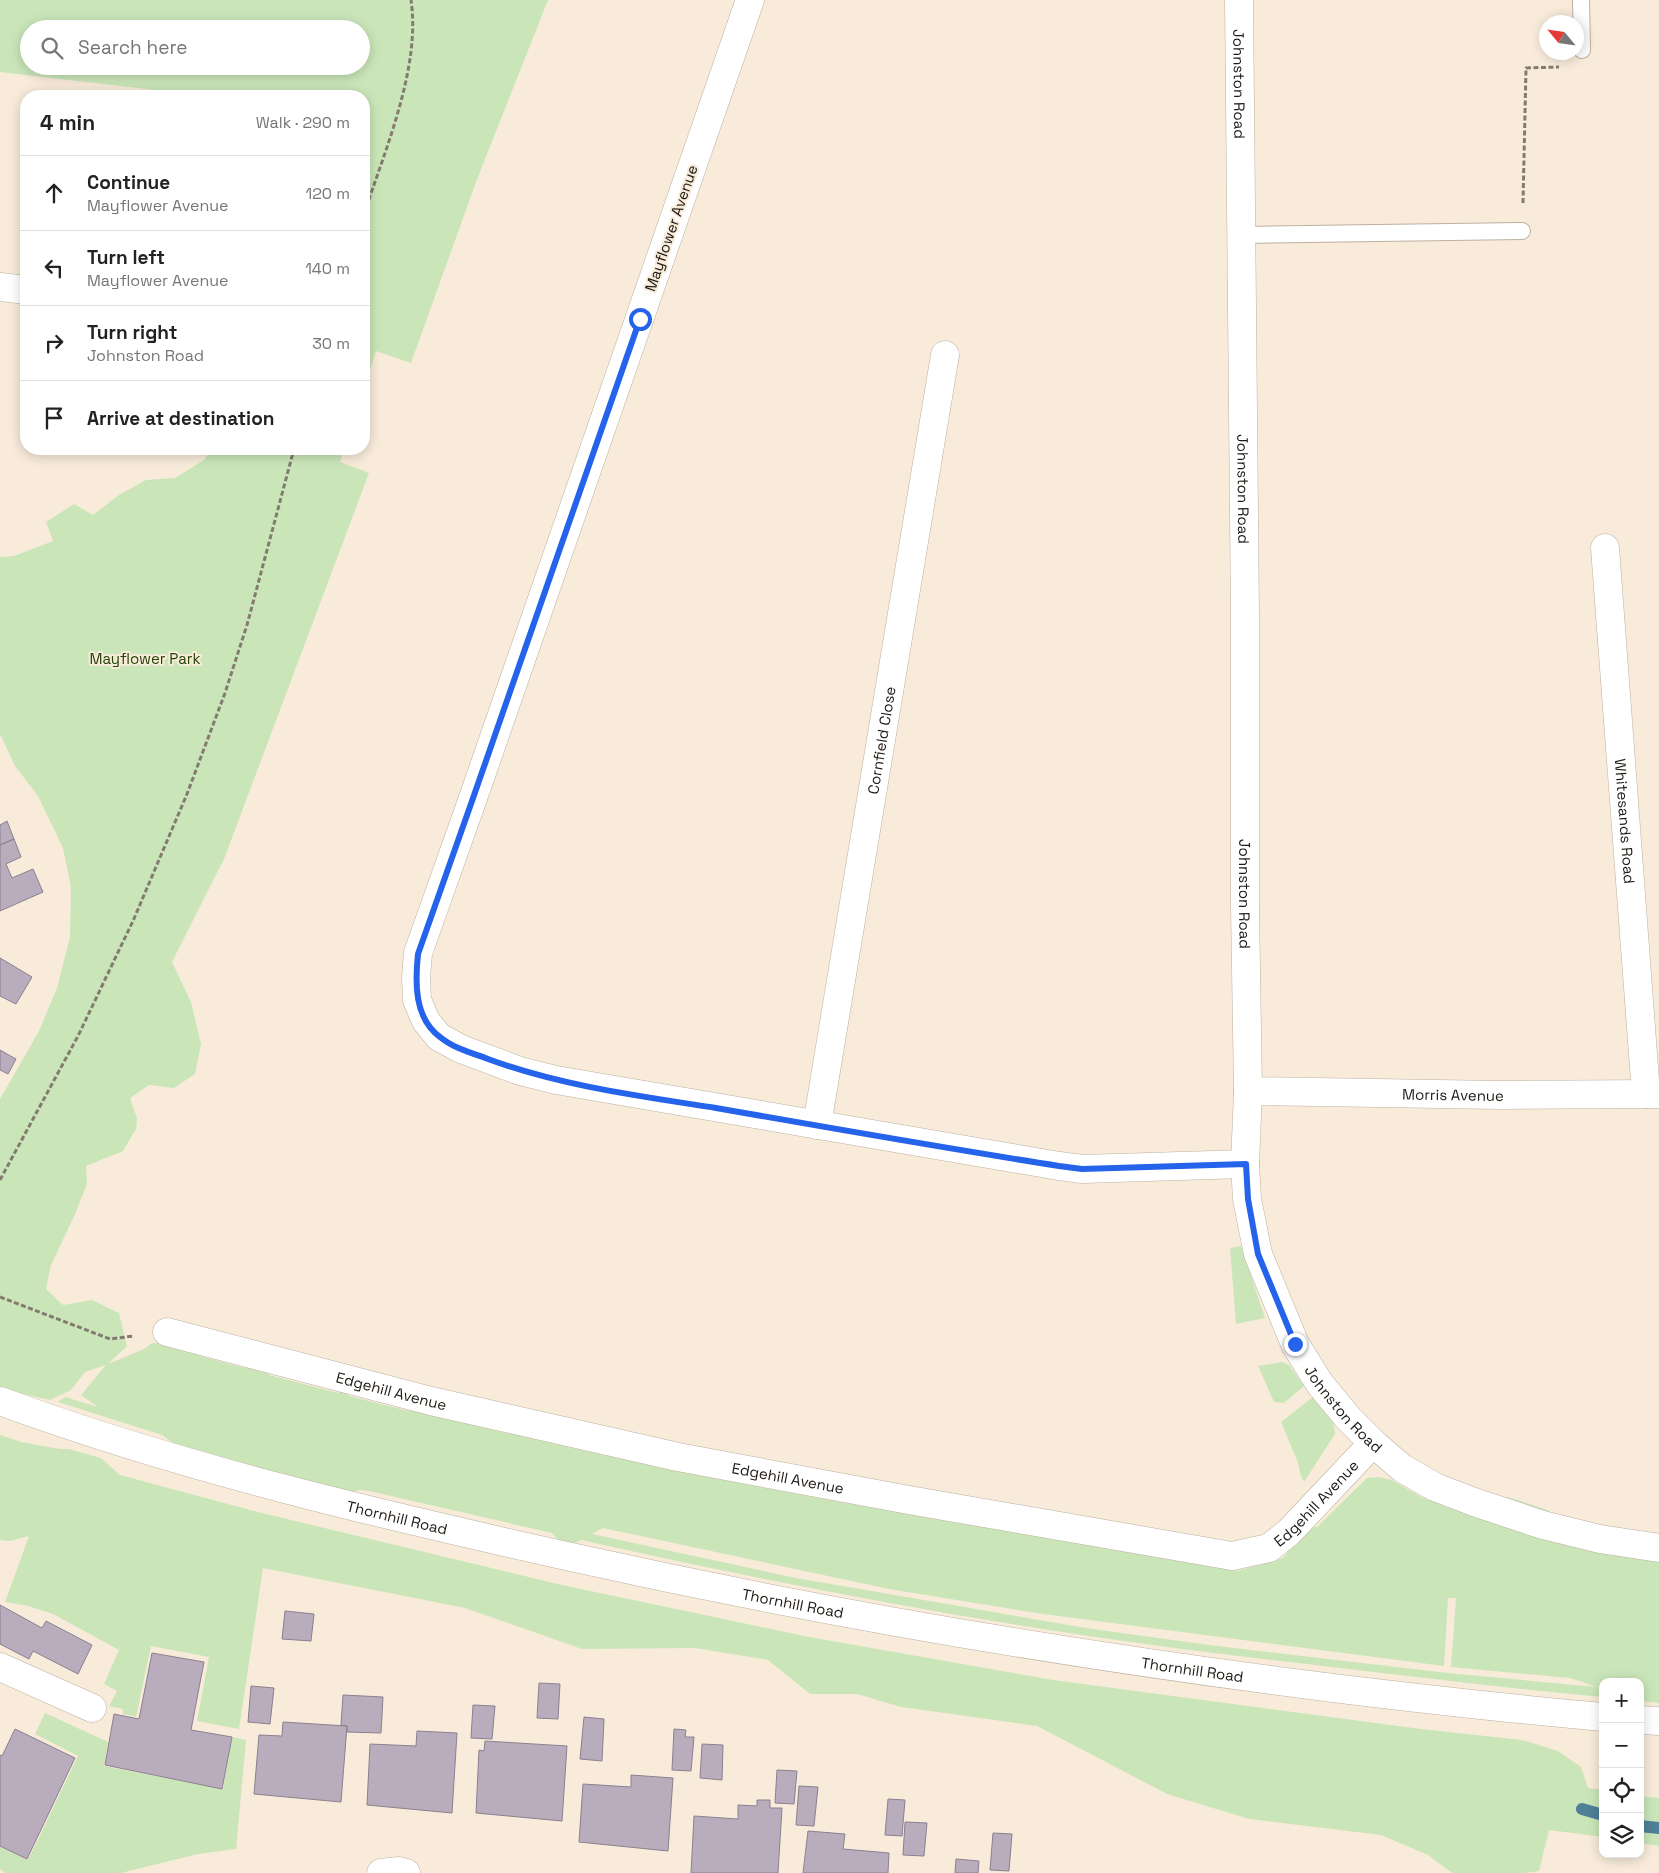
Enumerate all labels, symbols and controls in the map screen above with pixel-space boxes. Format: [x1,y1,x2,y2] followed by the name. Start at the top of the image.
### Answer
[1539,15,1584,60] north arrow
[20,20,370,75] search box
[1230,29,1250,139] street label: Johnston Road
[38,34,66,62] icon: search
[78,35,188,60] text: Search here
[40,109,95,136] text: 4 min
[256,112,350,133] text: Walk · 290 m
[640,162,702,294] street label: Mayflower Avenue
[87,170,170,195] text: Continue
[40,179,68,207] icon: ahead
[306,183,350,204] text: 120 m
[87,195,229,216] text: Mayflower Avenue
[87,245,165,270] text: Turn left
[40,254,68,282] icon: left
[305,258,350,279] text: 140 m
[87,270,229,291] text: Mayflower Avenue
[629,308,652,331] route start
[87,320,177,345] text: Turn right
[40,329,68,357] icon: right
[312,333,350,354] text: 30 m
[87,345,204,366] text: Johnston Road
[40,404,68,432] icon: arrive
[87,406,275,431] text: Arrive at destination
[1234,434,1254,544] street label: Johnston Road
[89,649,201,668] park label: Mayflower Park
[863,685,899,796] street label: Cornfield Close
[1611,758,1640,885] street label: Whitesands Road
[1236,839,1255,949] street label: Johnston Road
[1402,1084,1504,1105] street label: Morris Avenue
[1284,1333,1307,1356] route end
[1301,1361,1387,1457] street label: Johnston Road
[334,1367,449,1414] street label: Edgehill Avenue
[1270,1455,1362,1550] street label: Edgehill Avenue
[730,1458,846,1497] street label: Edgehill Avenue
[345,1496,450,1538] street label: Thornhill Road
[740,1584,845,1622] street label: Thornhill Road
[1140,1653,1245,1686] street label: Thornhill Road
[1599,1678,1644,1858] map controls
[1599,1678,1644,1723] button: +
[1599,1723,1644,1768] button: −
[1599,1768,1644,1813] button: locate
[1599,1813,1644,1858] button: layers

